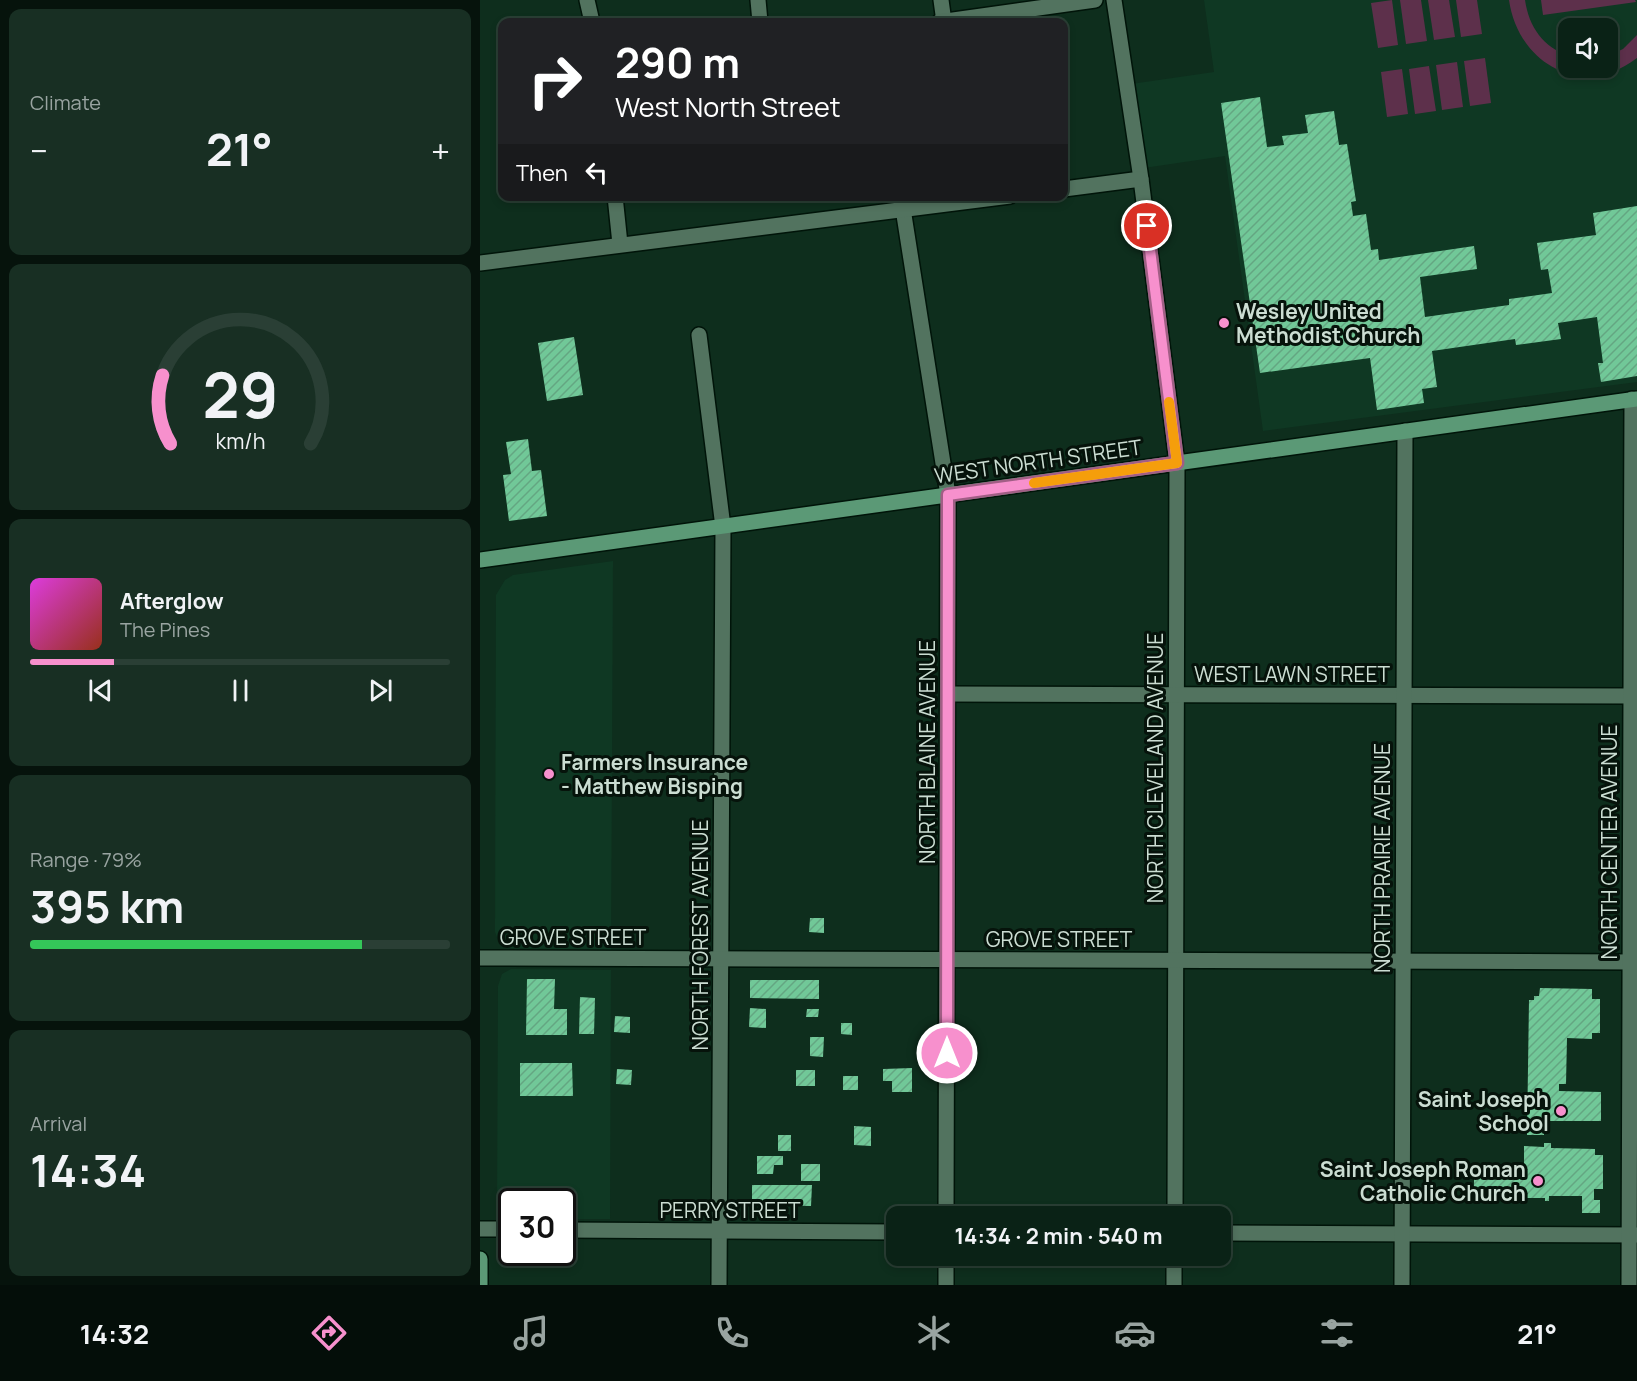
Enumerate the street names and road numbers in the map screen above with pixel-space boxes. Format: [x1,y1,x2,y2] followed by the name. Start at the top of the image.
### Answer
[932,433,1144,489] street label: WEST NORTH STREET
[1141,633,1169,903] street label: NORTH CLEVELAND AVENUE
[913,640,941,864] street label: NORTH BLAINE AVENUE
[1194,660,1390,688] street label: WEST LAWN STREET
[1595,725,1623,959] street label: NORTH CENTER AVENUE
[1368,743,1396,973] street label: NORTH PRAIRIE AVENUE
[686,820,714,1050] street label: NORTH FOREST AVENUE
[500,923,647,951] street label: GROVE STREET
[986,925,1133,953] street label: GROVE STREET
[659,1196,801,1224] street label: PERRY STREET

